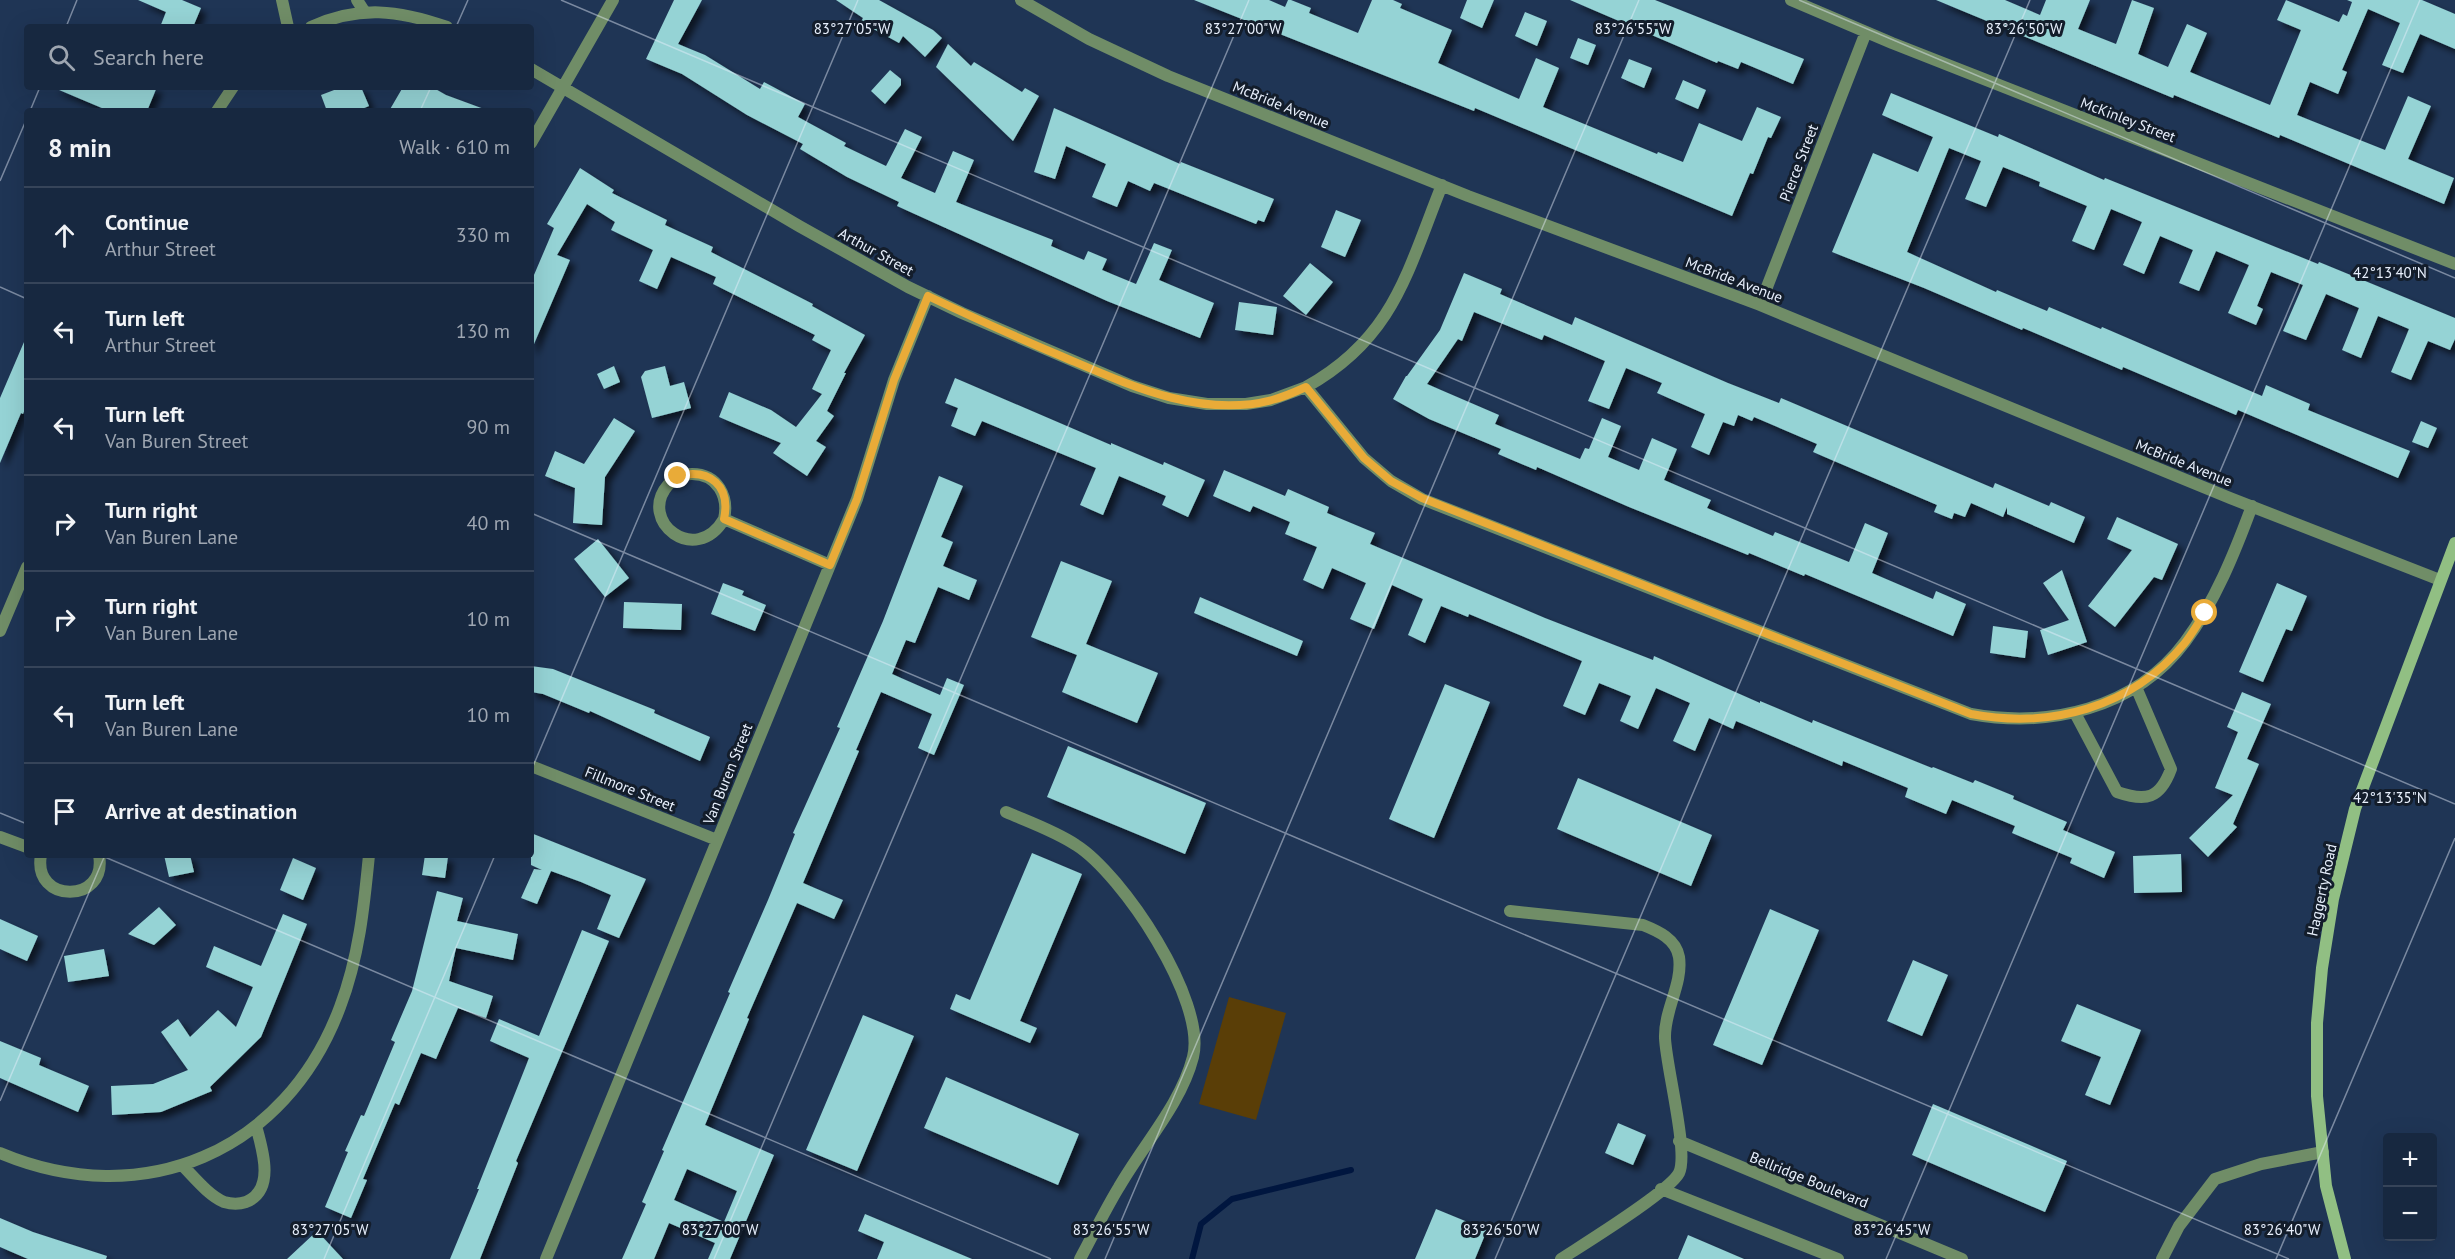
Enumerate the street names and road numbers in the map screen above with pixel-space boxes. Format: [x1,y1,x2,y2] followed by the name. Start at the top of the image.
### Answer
[1230,77,1332,133] street label: McBride Avenue
[2078,93,2178,146] street label: McKinley Street
[1775,121,1822,204] street label: Pierce Street
[835,223,917,280] street label: Arthur Street
[1683,252,1785,307] street label: McBride Avenue
[2133,435,2235,491] street label: McBride Avenue
[698,720,756,828] street label: Van Buren Street
[582,762,678,815] street label: Fillmore Street
[2302,842,2341,938] street label: Haggerty Road
[1747,1147,1871,1212] street label: Bellridge Boulevard

